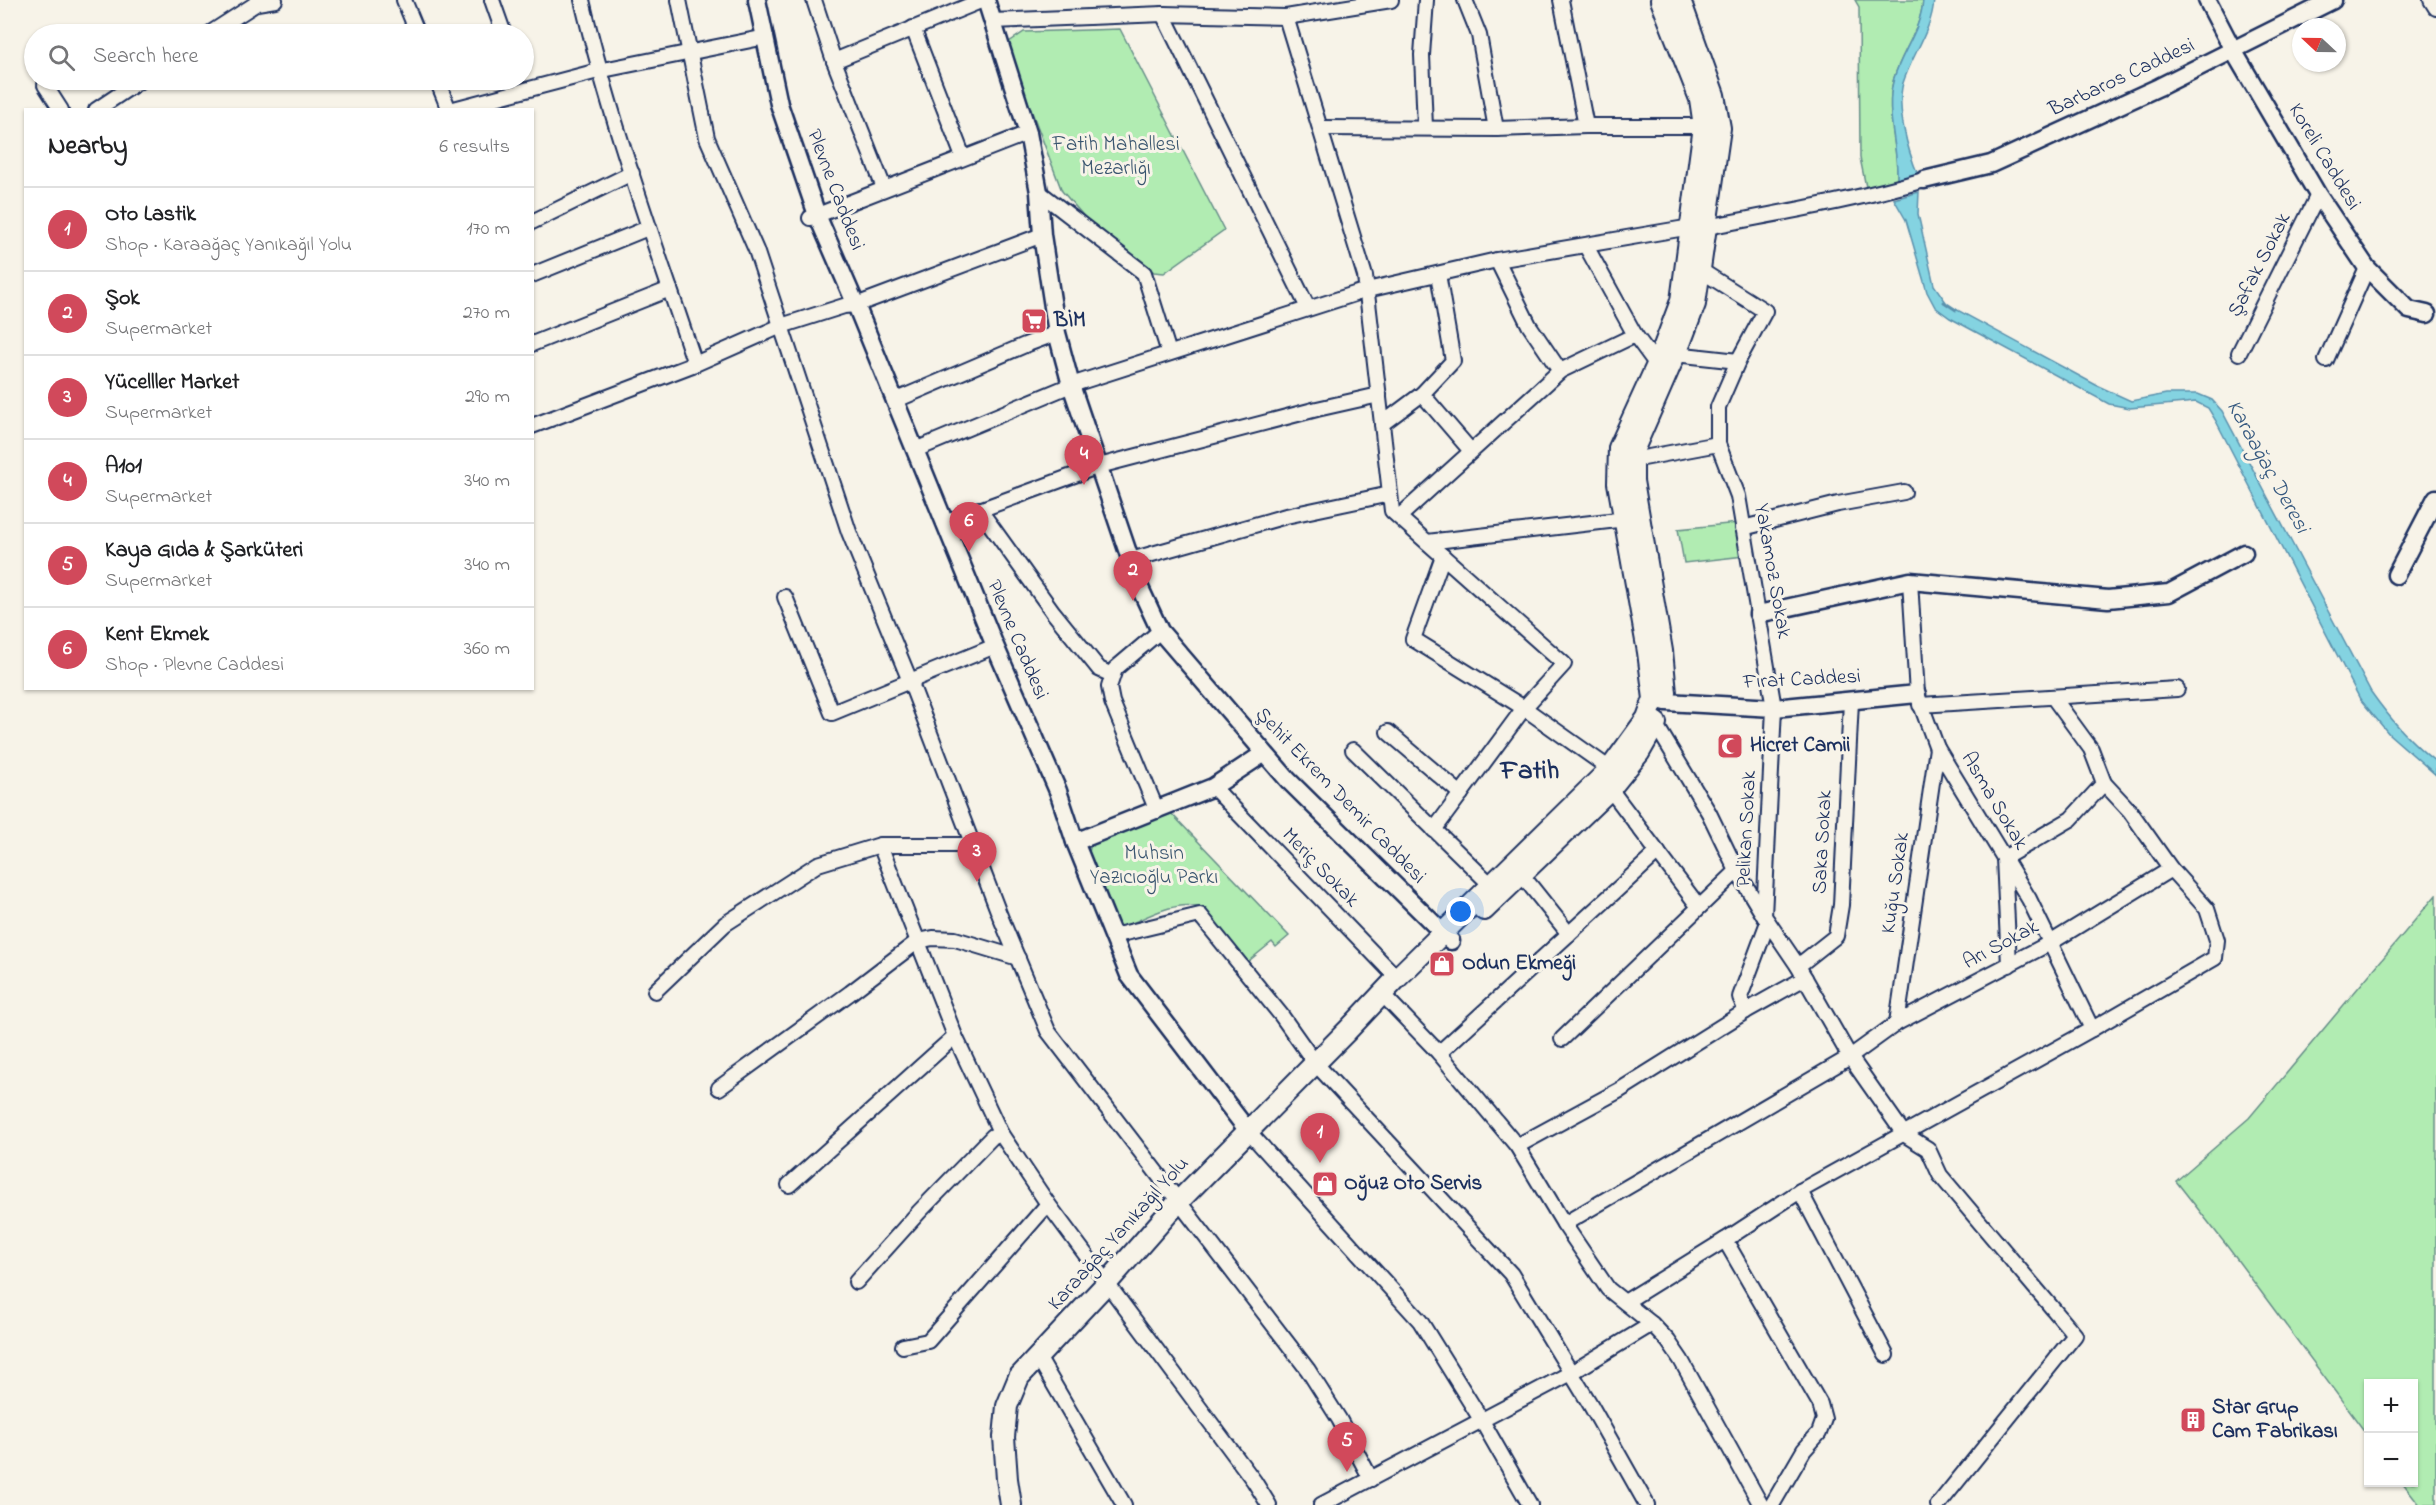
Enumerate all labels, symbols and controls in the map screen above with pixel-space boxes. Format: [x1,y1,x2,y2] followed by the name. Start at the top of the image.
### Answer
[2292,18,2346,72] north arrow
[24,24,534,90] search box
[2043,31,2200,125] street label: Barbaros Caddesi
[45,41,78,74] icon: search
[93,41,198,73] text: Search here
[2280,98,2368,216] street label: Koreli Caddesi
[798,125,872,255] street label: Plevne Caddesi
[48,128,127,166] text: Nearby
[1051,130,1180,186] park label: Fatih Mahallesi Mezarlığı
[439,133,510,162] text: 6 results
[105,199,196,231] text: Oto Lastik
[2221,207,2300,323] street label: Şafak Sokak
[64,215,71,244] text: 1
[466,215,510,244] text: 170 m
[105,231,352,260] text: Shop · Karaağaç Yanıkağıl Yolu
[105,283,140,315] text: Şok
[63,299,72,328] text: 2
[463,299,510,328] text: 270 m
[1019,306,1049,336] supermarket icon: BİM
[1053,306,1086,336] place label: BİM
[105,315,212,344] text: Supermarket
[105,367,239,399] text: Yücelller Market
[63,383,72,412] text: 3
[465,383,510,412] text: 290 m
[2217,395,2318,541] water label: Karaağaç Deresi
[105,399,212,428] text: Supermarket
[1064,436,1104,485] pin: 4
[105,451,142,483] text: A101
[63,467,72,496] text: 4
[464,467,510,496] text: 340 m
[105,483,212,512] text: Supermarket
[1745,501,1799,642] street label: Yakamoz Sokak
[950,502,988,552] pin: 6
[105,535,303,567] text: Kaya Gıda & Şarküteri
[62,551,73,580] text: 5
[464,551,510,580] text: 340 m
[1114,552,1152,601] pin: 2
[105,567,212,596] text: Supermarket
[978,576,1056,704] street label: Plevne Caddesi
[105,619,209,651] text: Kent Ekmek
[63,635,72,664] text: 6
[464,635,510,664] text: 360 m
[105,651,284,680] text: Shop · Plevne Caddesi
[1741,662,1862,698] street label: Fırat Caddesi
[1247,701,1433,891] street label: Şehit Ekrem Demir Caddesi
[1715,731,1745,761] mosque icon: Hicret Camii
[1750,731,1850,761] place label: Hicret Camii
[1953,746,2036,857] street label: Asma Sokak
[1499,752,1559,791] district label: Fatih
[1729,769,1765,888] street label: Pelikan Sokak
[1805,788,1841,895] street label: Saka Sokak
[1274,821,1366,915] street label: Meriç Sokak
[1874,829,1920,936] street label: Kuğu Sokak
[958,832,996,882] pin: 3
[1090,839,1218,895] park label: Muhsin Yazıcıoğlu Parkı
[1446,897,1475,926] your location
[1958,912,2045,977] street label: Arı Sokak
[1427,949,1457,979] shop icon: Odun Ekmeği
[1462,949,1576,981] place label: Odun Ekmeği
[1300,1114,1340,1163] pin: 1
[1041,1150,1198,1319] street label: Karaağaç Yanıkağıl Yolu
[1310,1169,1340,1199] shop icon: Oğuz Oto Servis
[1344,1169,1483,1201] place label: Oğuz Oto Servis
[2364,1379,2418,1487] map controls
[2364,1379,2418,1433] button: +
[2212,1393,2338,1447] place label: Star Grup Cam Fabrikası
[2178,1405,2208,1435] building icon: Star Grup Cam Fabrikası
[1328,1422,1366,1472] pin: 5
[2364,1433,2418,1487] button: −

